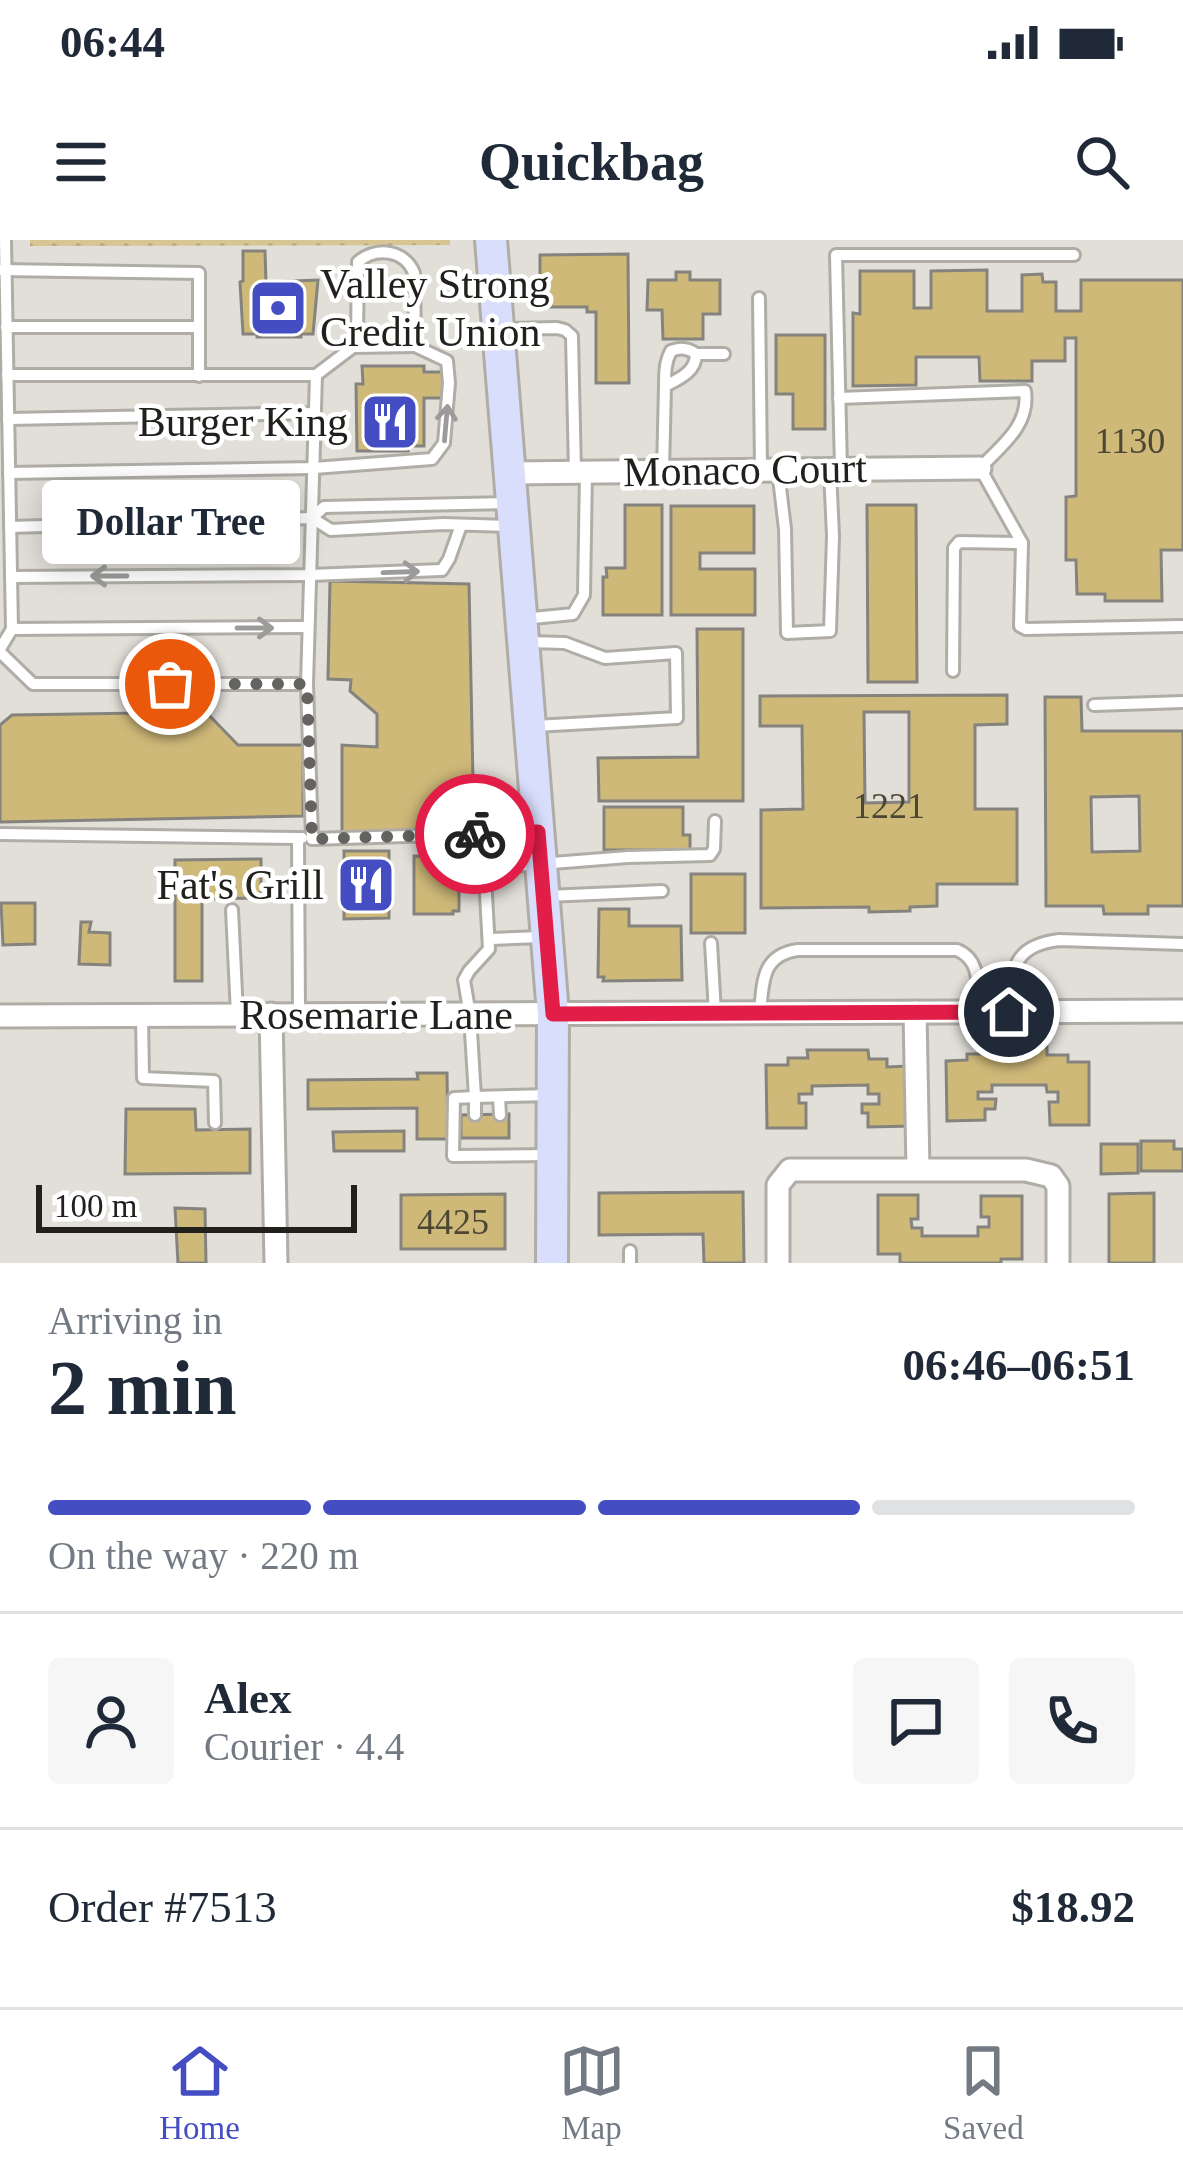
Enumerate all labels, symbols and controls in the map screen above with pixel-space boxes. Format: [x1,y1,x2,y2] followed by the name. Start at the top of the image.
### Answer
[60,17,165,67] text: 06:44
[48,129,114,195] icon: menu
[1069,129,1135,195] icon: search
[479,132,704,192] text: Quickbag
[320,261,550,355] place label: Valley Strong Credit Union
[247,277,309,339] bank icon: Valley Strong Credit Union
[359,391,421,453] restaurant icon: Burger King
[138,399,348,445] place label: Burger King
[435,404,458,443] one-way arrow
[1095,421,1165,461] house number: 1130
[623,445,868,495] street label: Monaco Court
[41,480,299,564] callout: Dollar Tree
[77,500,265,543] text: Dollar Tree
[381,560,420,583] one-way arrow
[90,565,129,587] one-way arrow
[235,617,274,639] one-way arrow
[119,633,221,735] pin
[137,651,203,717] icon: bag
[415,774,535,894] courier
[853,786,925,826] house number: 1221
[442,801,508,867] icon: bike
[335,854,397,916] restaurant icon: Fat's Grill
[157,862,324,908] place label: Fat's Grill
[958,961,1060,1063] pin
[976,979,1042,1045] icon: home
[239,992,513,1038] street label: Rosemarie Lane
[36,1179,357,1232] scale bar
[54,1188,137,1224] text: 100 m
[417,1202,489,1242] house number: 4425
[48,1299,222,1342] text: Arriving in
[903,1340,1135,1390] text: 06:46–06:51
[48,1344,237,1431] text: 2 min
[48,1534,359,1577] text: On the way · 220 m
[48,1658,174,1784] button: person
[853,1658,979,1784] button: chat
[1009,1658,1135,1784] button: phone
[204,1673,291,1723] text: Alex
[204,1725,404,1768] text: Courier · 4.4
[48,1882,277,1932] text: Order #7513
[1011,1882,1135,1932] text: $18.92
[159,2038,240,2147] tab: Home
[559,2038,625,2147] tab: Map
[943,2038,1024,2147] tab: Saved

